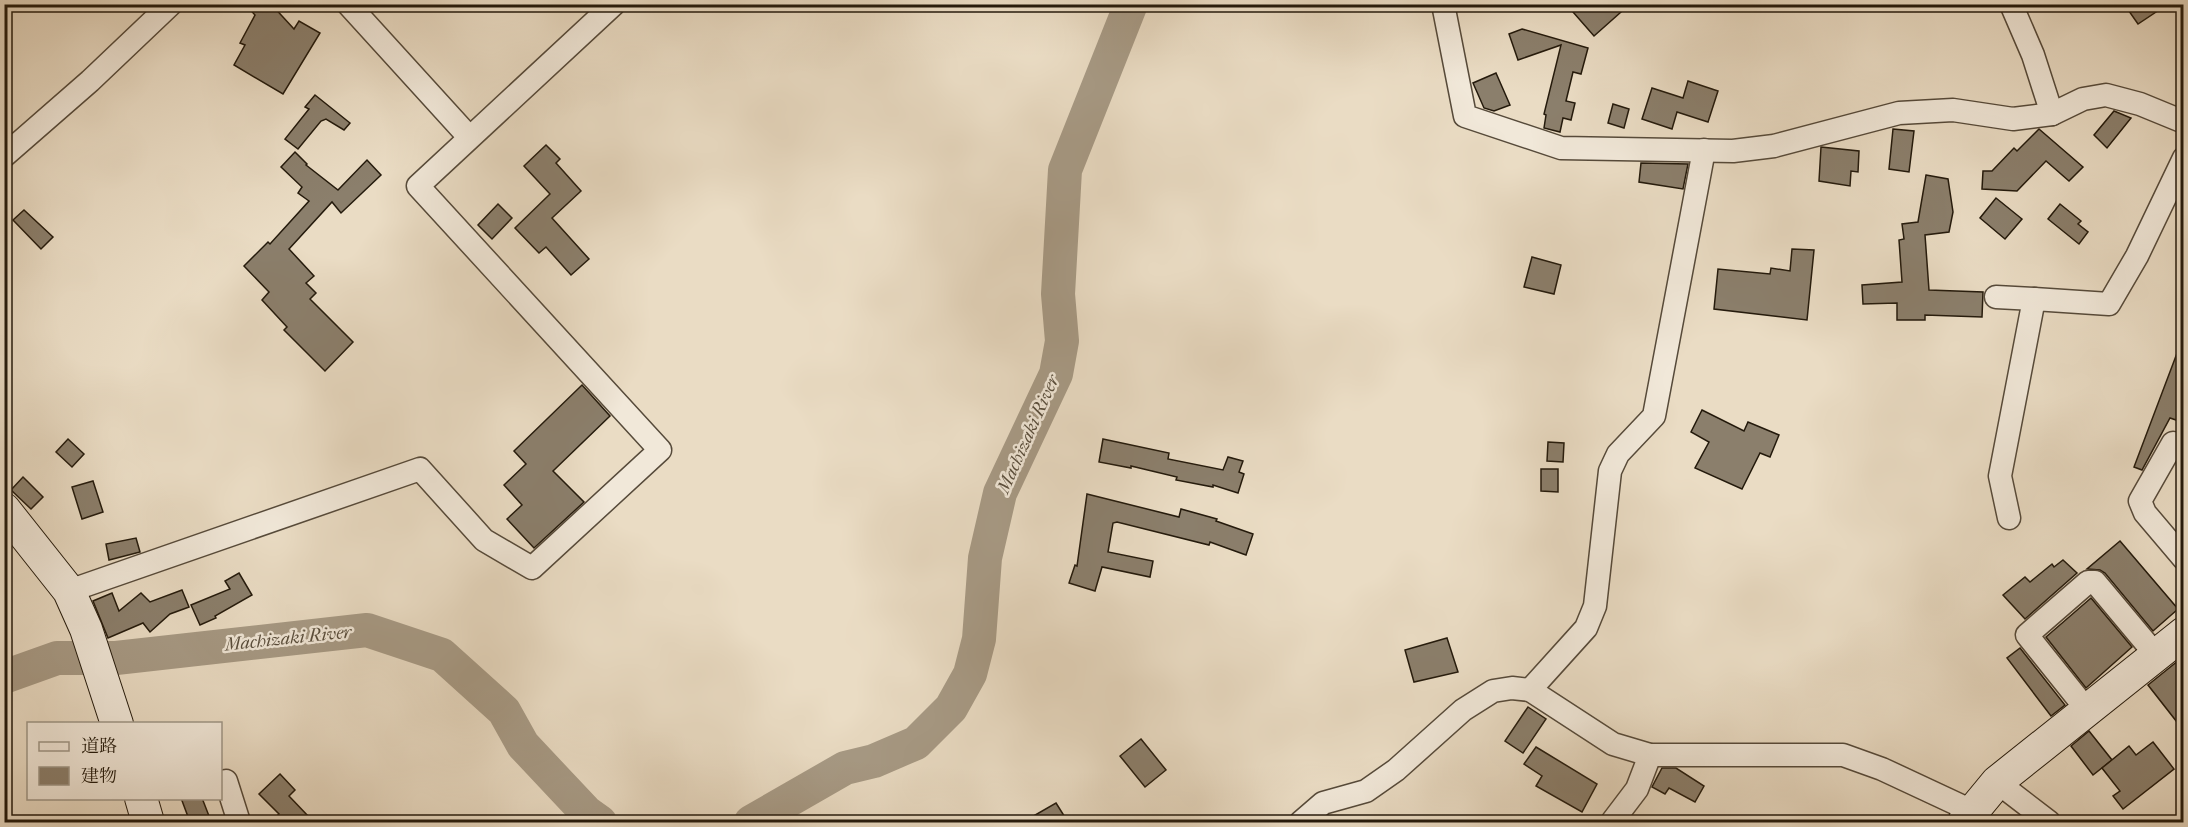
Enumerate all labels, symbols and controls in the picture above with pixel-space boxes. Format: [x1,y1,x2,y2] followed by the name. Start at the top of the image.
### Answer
[992,370,1065,498] water label: Machizaki River
[222,621,354,656] water label: Machizaki River
[27,722,222,800] legend
[81,736,117,757] text: 道路
[81,766,117,787] text: 建物

